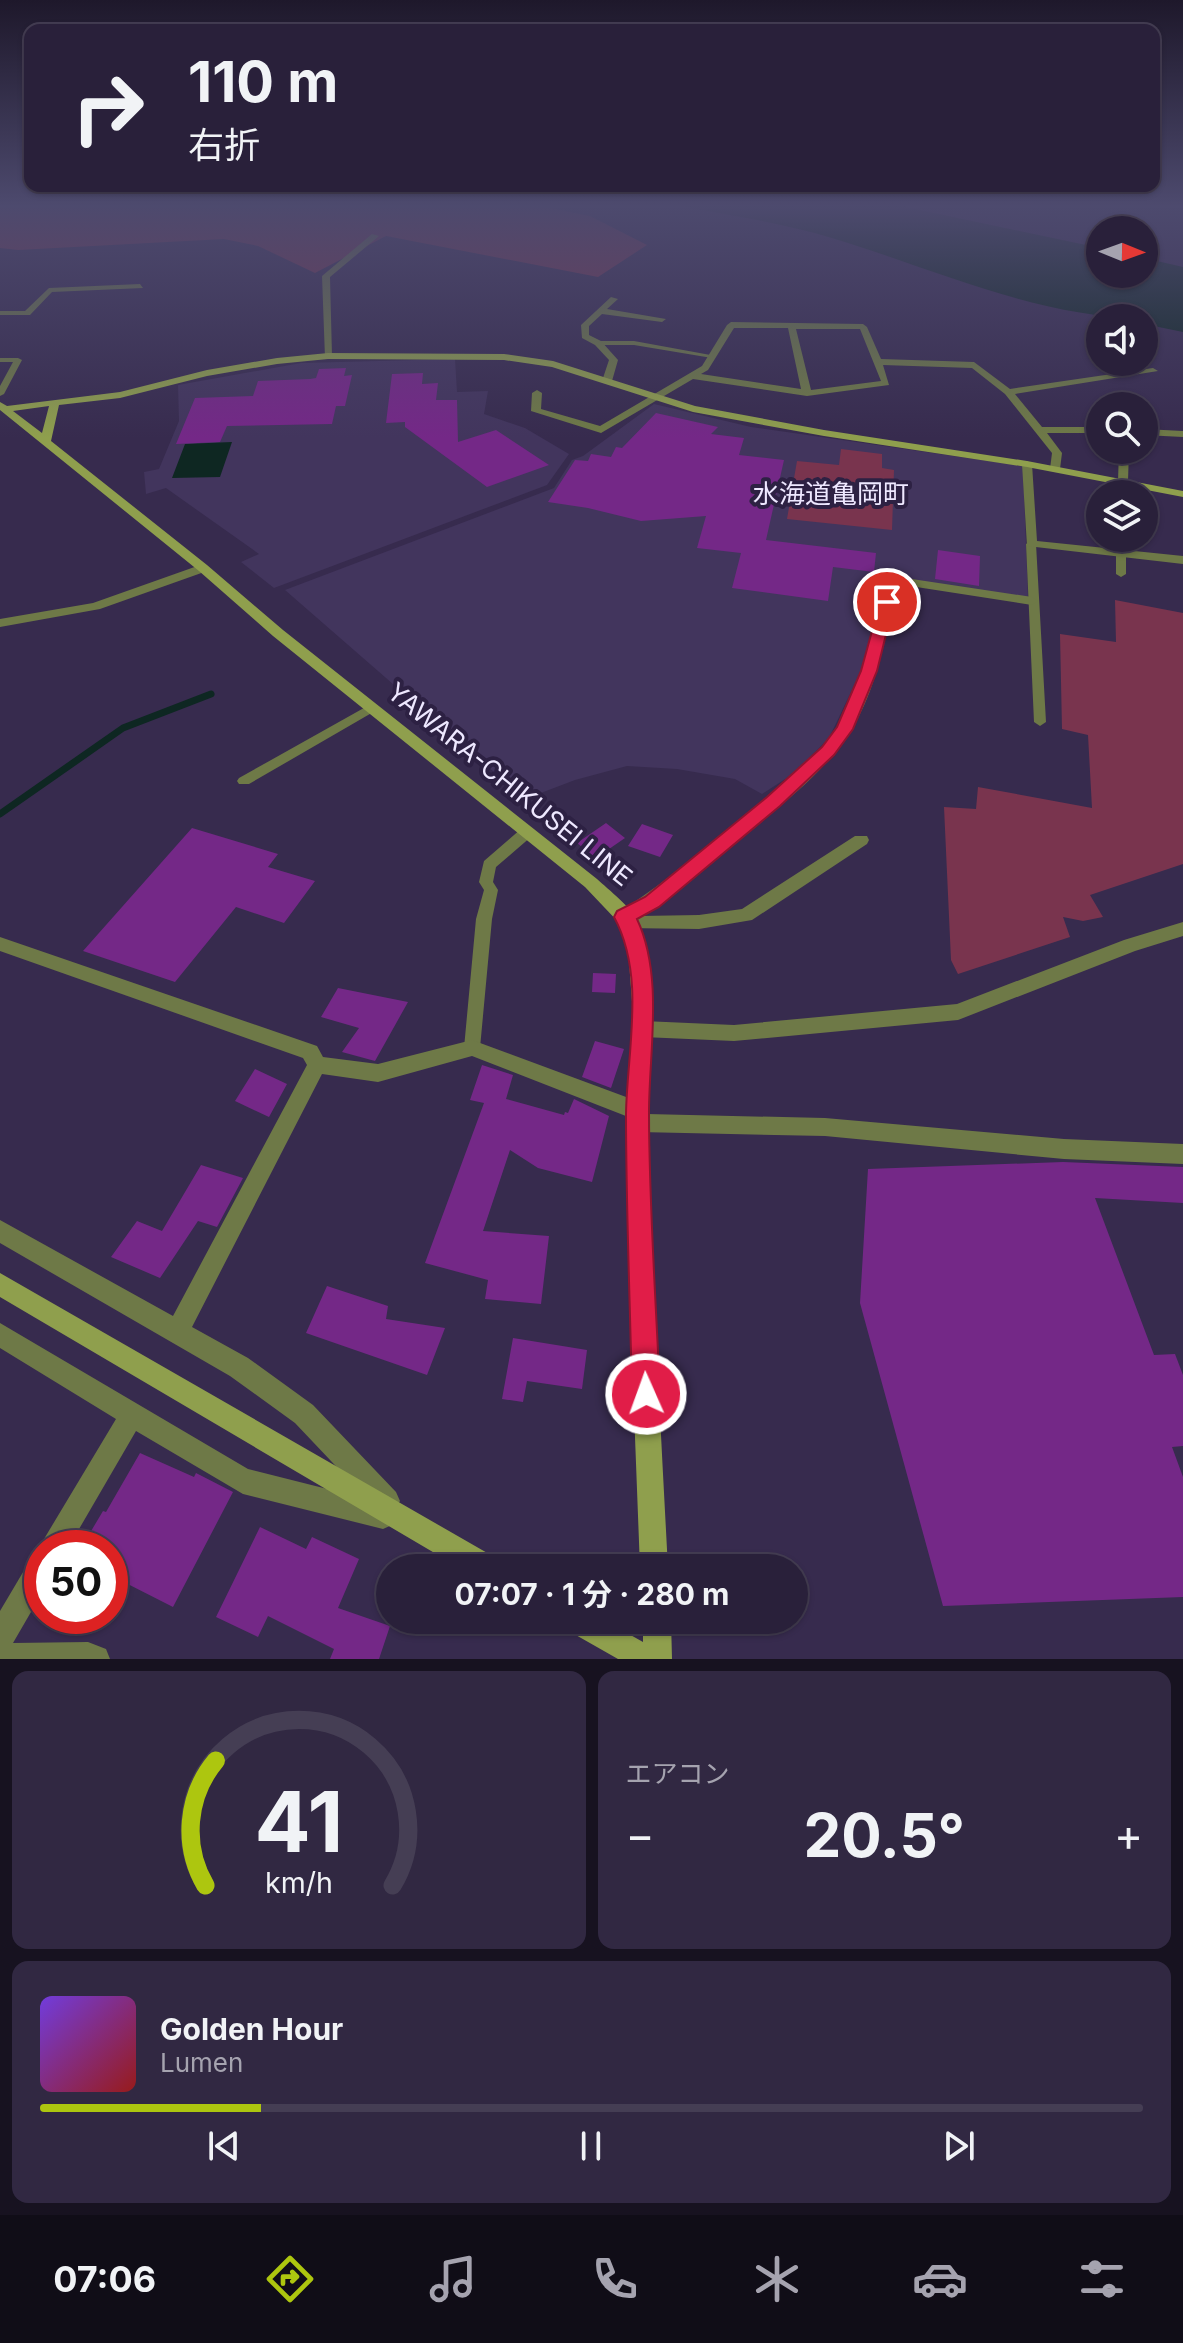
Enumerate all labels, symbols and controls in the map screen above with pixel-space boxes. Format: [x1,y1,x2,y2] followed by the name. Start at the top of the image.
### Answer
[188,48,338,116] text: 110 m
[56,56,160,160] icon: right
[188,123,260,167] text: 右折
[1086,216,1158,288] north arrow
[1086,216,1158,552] map controls
[1086,304,1158,376] button: sound
[1086,392,1158,464] button: search
[753,478,909,509] district label: 水海道亀岡町
[1086,480,1158,552] button: layers
[853,568,921,636] pin
[865,580,909,624] icon: arrive
[381,676,639,892] street label: YAWARA-CHIKUSEI LINE
[604,1352,688,1436] position arrow
[24,1530,128,1634] speed limit sign: 50
[455,1576,729,1612] text: 07:07 · 1 分 · 280 m
[626,1758,730,1789] text: エアコン
[254,1771,343,1872] text: 41
[803,1799,965,1871] text: 20.5°
[626,1808,655,1862] text: −
[1114,1808,1143,1862] text: +
[265,1865,333,1900] text: km/h
[160,2011,343,2047] text: Golden Hour
[160,2047,243,2078] text: Lumen
[202,2124,246,2168] icon: previous
[569,2124,613,2168] icon: pause
[937,2124,981,2168] icon: next
[262,2251,318,2307] icon: directions
[425,2251,481,2307] icon: music
[587,2251,643,2307] icon: phone
[749,2251,805,2307] icon: climate
[912,2251,968,2307] icon: car
[1074,2251,1130,2307] icon: filters
[53,2257,156,2301] text: 07:06

